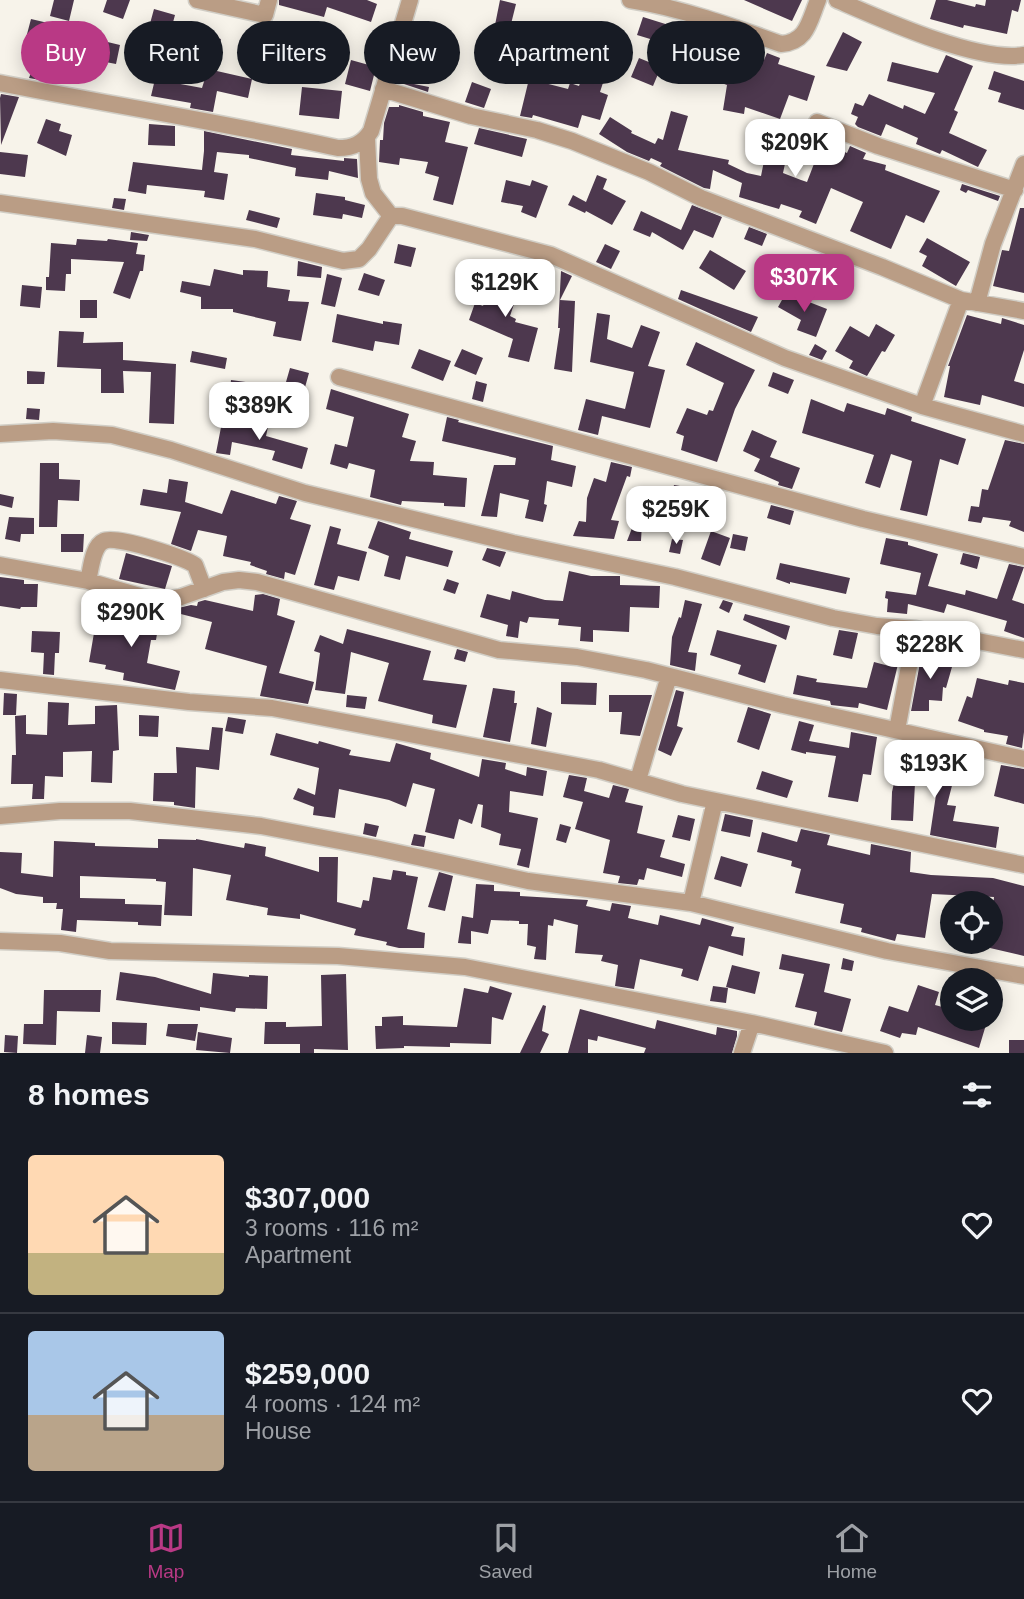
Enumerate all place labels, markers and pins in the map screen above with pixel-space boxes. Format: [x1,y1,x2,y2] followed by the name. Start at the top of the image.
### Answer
[746,120,844,179] pin: $209K
[755,254,853,314] pin: $307K
[456,260,554,319] pin: $129K
[210,382,308,442] pin: $389K
[627,486,725,546] pin: $259K
[82,590,180,649] pin: $290K
[881,622,979,681] pin: $228K
[885,740,983,800] pin: $193K

